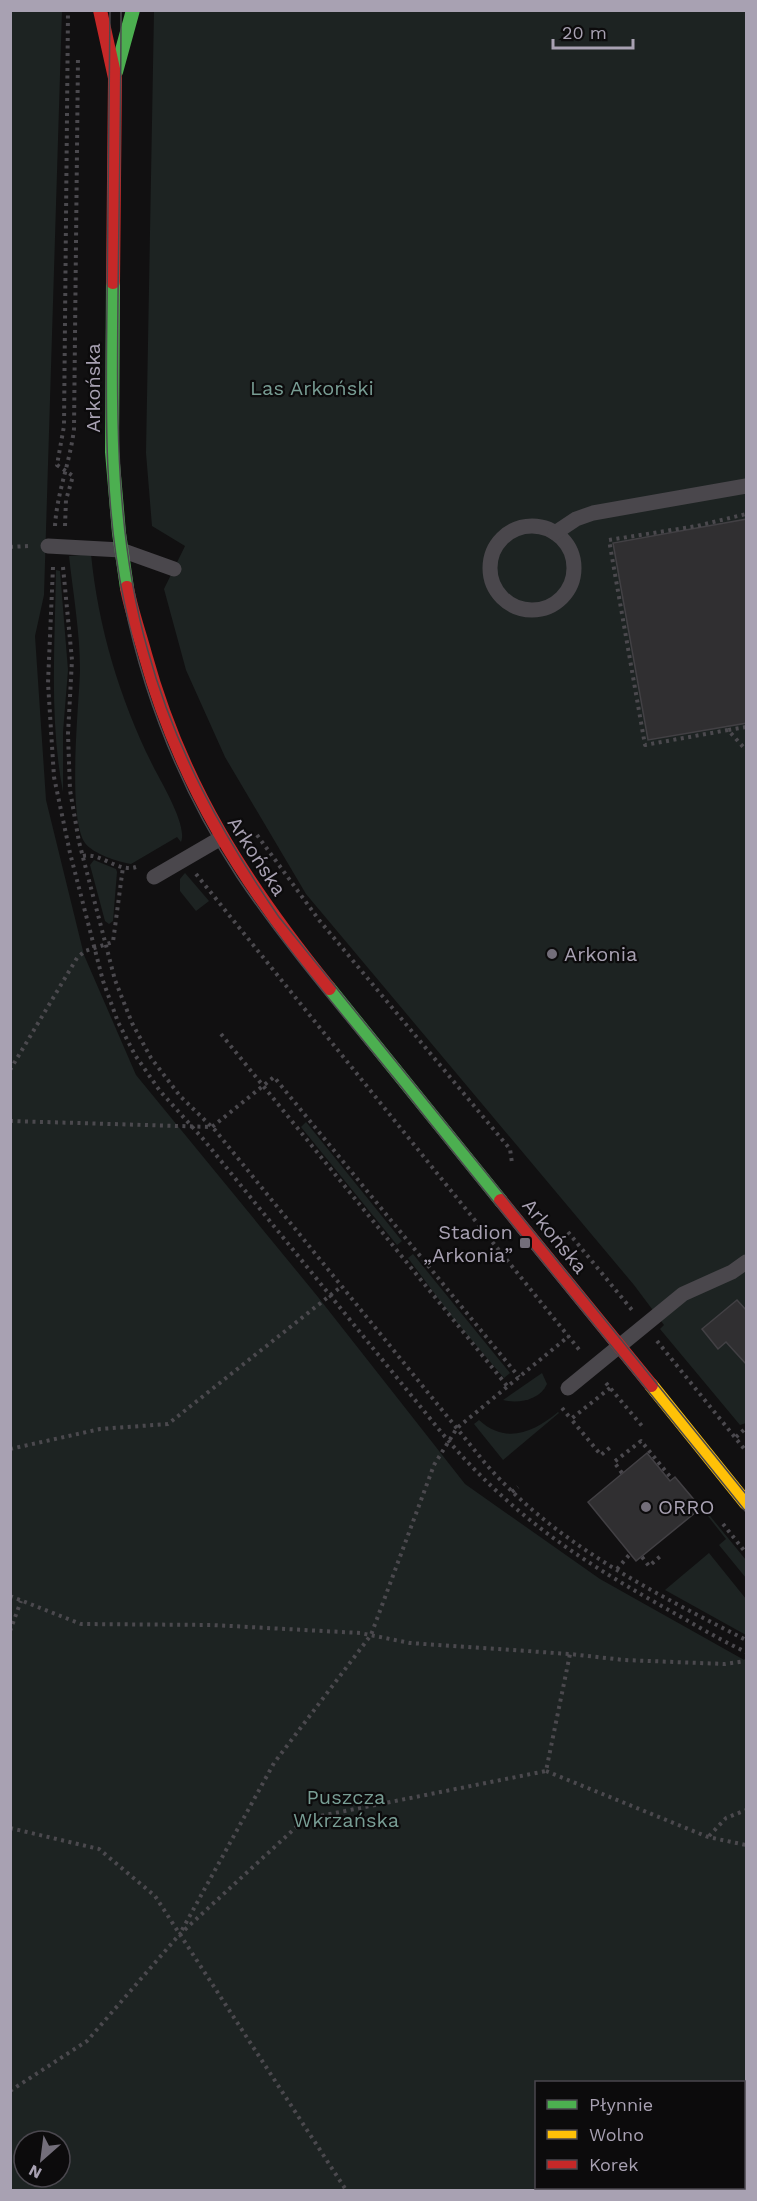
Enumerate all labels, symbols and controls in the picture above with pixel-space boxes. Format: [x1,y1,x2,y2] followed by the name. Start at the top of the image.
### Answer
[553,12,632,50] scale bar
[562,22,607,43] text: 20 m
[81,343,105,433] street label: Arkońska
[250,376,374,400] park label: Las Arkoński
[222,812,292,900] street label: Arkońska
[564,942,637,966] place label: Arkonia
[545,947,559,961] marker: Arkonia
[517,1194,593,1278] street label: Arkońska
[423,1220,513,1267] place label: Stadion „Arkonia”
[518,1236,532,1250] marker: Stadion „Arkonia”
[658,1495,714,1519] place label: ORRO
[639,1500,653,1514] marker: ORRO
[293,1785,399,1832] park label: Puszcza Wkrzańska
[535,2081,745,2189] legend
[589,2094,653,2115] text: Płynnie
[589,2124,644,2145] text: Wolno
[12,2129,72,2189] north arrow
[589,2154,639,2175] text: Korek
[25,2161,45,2183] text: N

